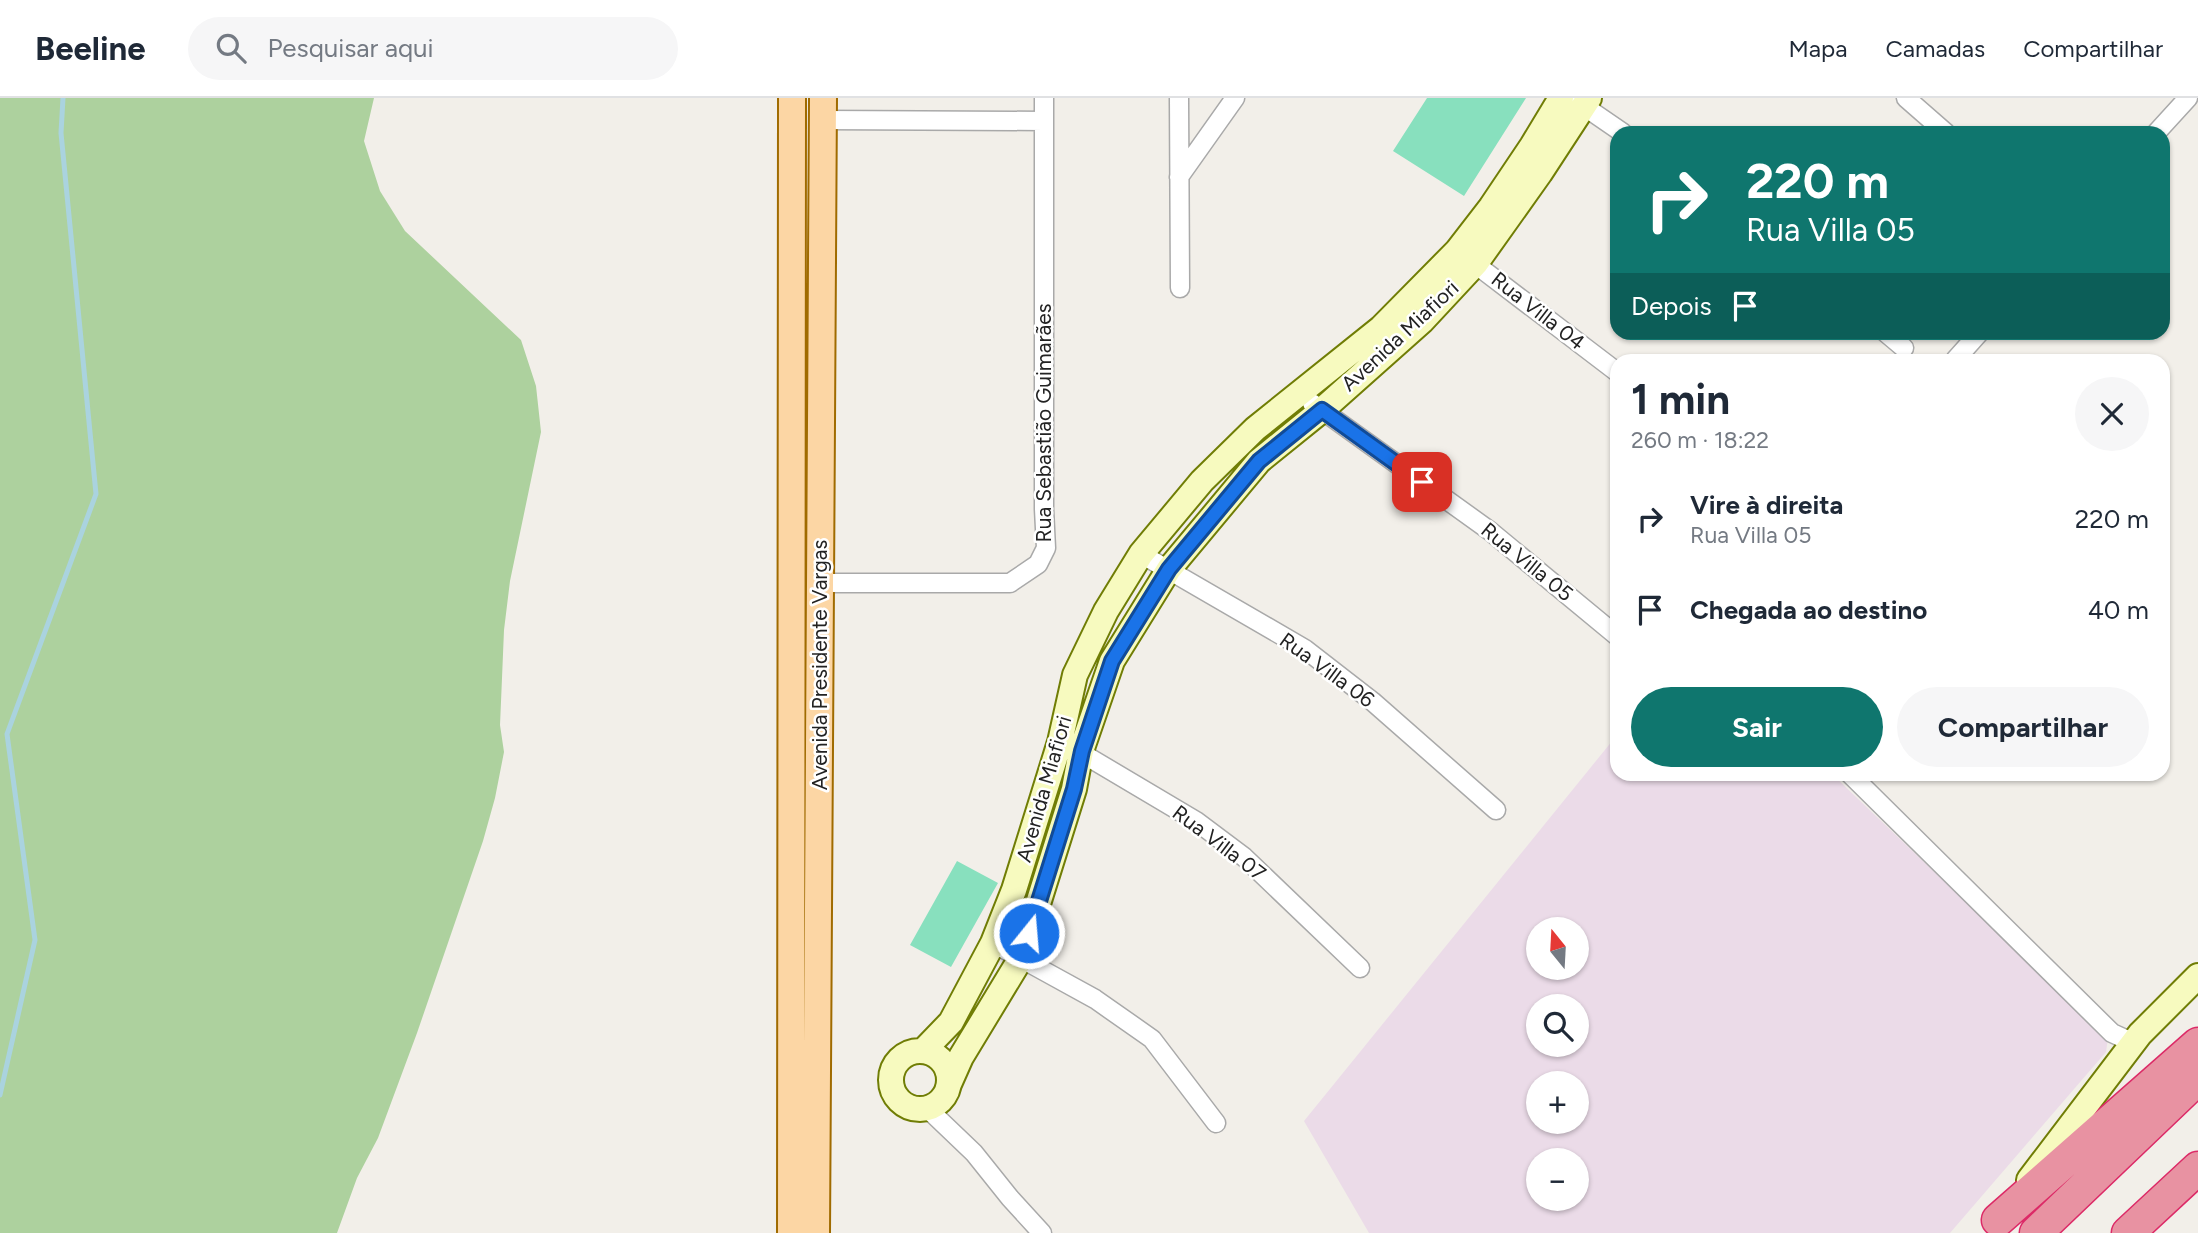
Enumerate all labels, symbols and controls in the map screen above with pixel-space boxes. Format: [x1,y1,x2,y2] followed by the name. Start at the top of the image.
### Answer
[188,17,678,80] search box
[35,29,146,68] text: Beeline
[212,29,250,67] icon: search
[268,32,434,64] text: Pesquisar aqui
[1788,34,1847,63] text: Mapa
[1885,34,1985,63] text: Camadas
[2023,34,2163,63] text: Compartilhar
[1746,151,1889,210] text: 220 m
[1631,154,1722,245] icon: right
[1746,211,1915,249] text: Rua Villa 05
[1487,266,1590,355] street label: Rua Villa 04
[1336,275,1463,396] street label: Avenida Miafiori
[1726,287,1764,325] icon: arrive
[1631,290,1712,322] text: Depois
[1031,304,1056,542] street label: Rua Sebastião Guimarães
[1631,374,1730,425] text: 1 min
[2075,377,2149,451] button: close
[1631,426,1769,454] text: 260 m · 18:22
[1392,452,1452,512] pin
[1403,463,1441,501] icon: arrive
[1690,489,1843,521] text: Vire à direita
[1631,500,1669,538] icon: right
[2075,503,2149,535] text: 220 m
[1476,517,1578,606] street label: Rua Villa 05
[1690,521,1811,549] text: Rua Villa 05
[807,540,832,790] street label: Avenida Presidente Vargas
[1631,591,1669,629] icon: arrive
[1690,594,1927,626] text: Chegada ao destino
[2088,594,2149,626] text: 40 m
[1275,627,1379,712] street label: Rua Villa 06
[1631,687,1883,767] button: Sair
[1897,687,2149,767] button: Compartilhar
[1011,713,1076,865] street label: Avenida Miafiori
[1168,799,1271,886] street label: Rua Villa 07
[992,896,1066,970] position arrow
[1526,917,1589,980] north arrow
[1526,917,1589,1211] map controls
[1526,994,1589,1057] button: search
[1526,1071,1589,1134] button: +
[1526,1148,1589,1211] button: −

